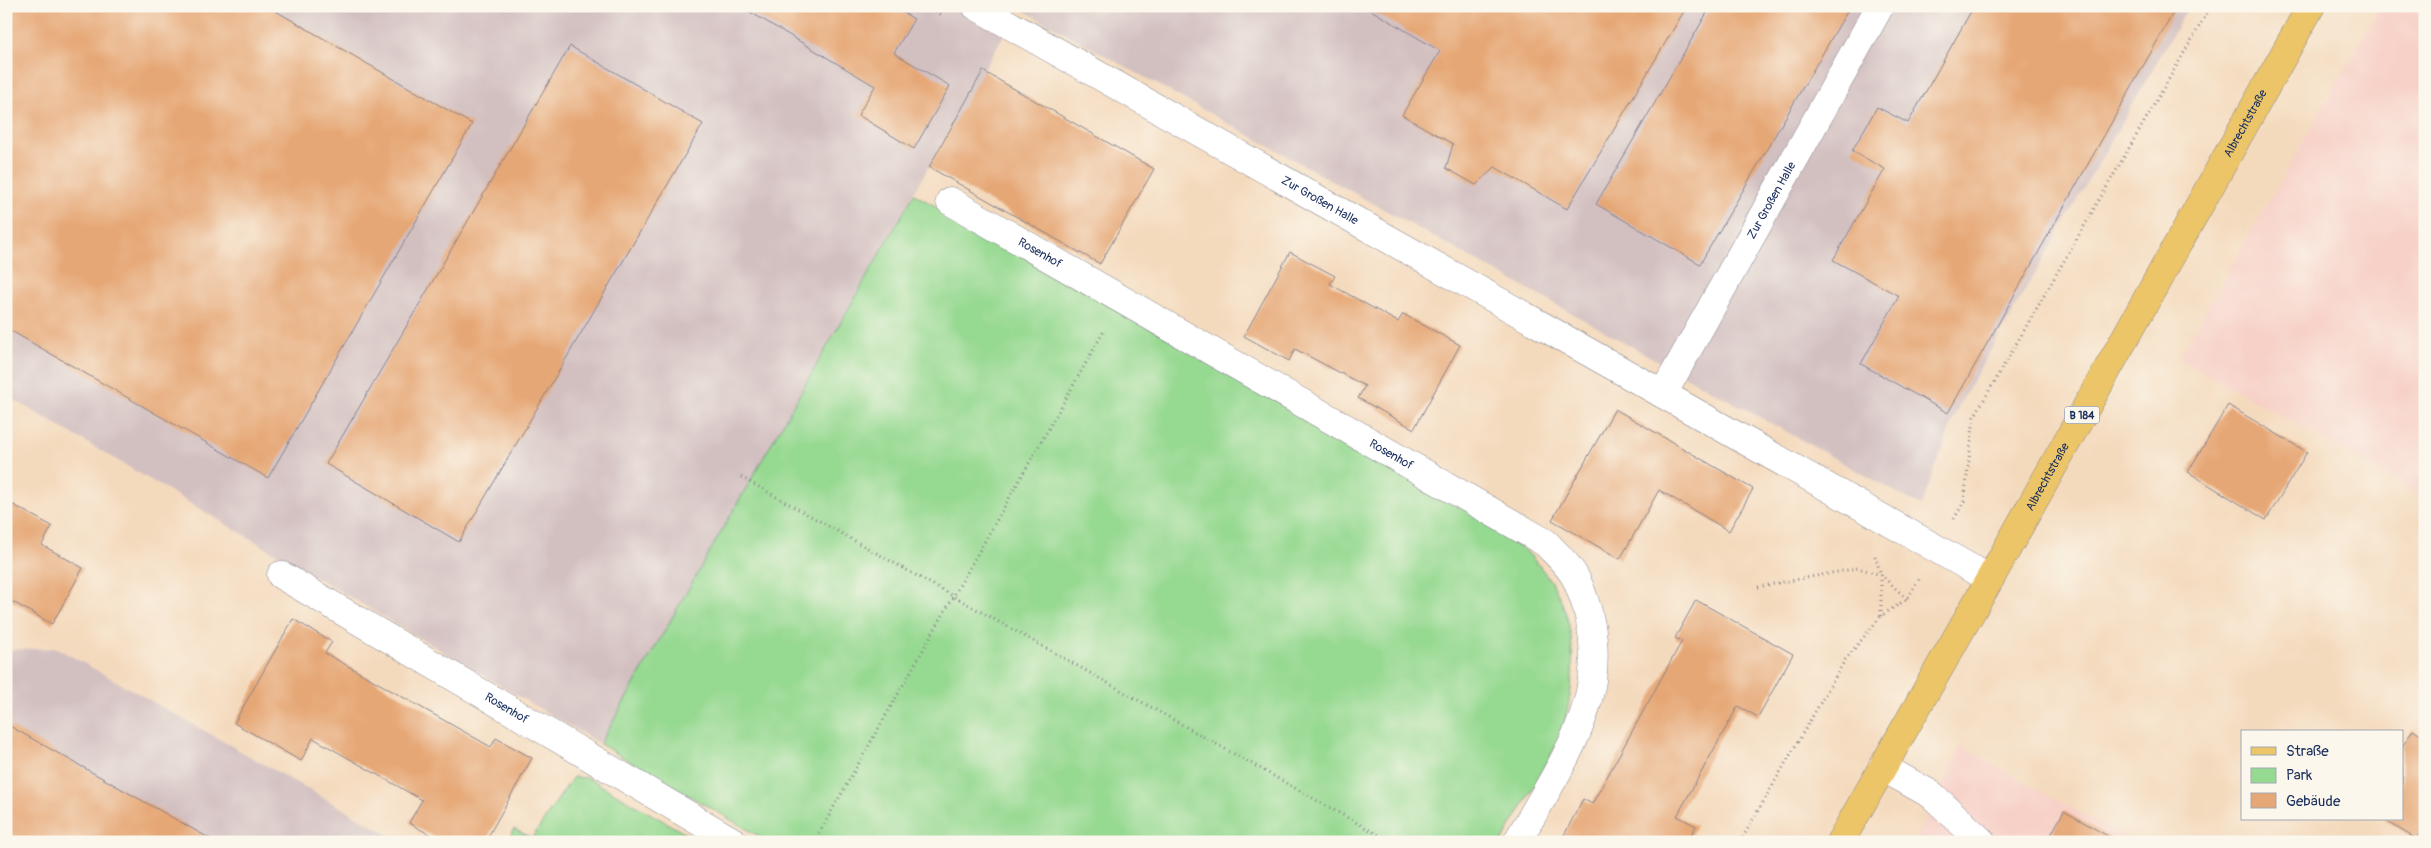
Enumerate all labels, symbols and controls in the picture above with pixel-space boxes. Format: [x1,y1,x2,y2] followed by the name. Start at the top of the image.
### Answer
[2221,87,2271,160] street label: Albrechtstraße
[1744,159,1799,242] street label: Zur Großen Halle
[1278,173,1361,229] street label: Zur Großen Halle
[1015,235,1065,272] street label: Rosenhof
[2064,406,2100,424] road number: B 184
[1367,436,1416,473] street label: Rosenhof
[2023,440,2073,514] street label: Albrechtstraße
[482,690,531,727] street label: Rosenhof
[2241,730,2404,820] legend
[2286,742,2329,761] text: Straße
[2286,766,2313,785] text: Park
[2286,792,2341,811] text: Gebäude

